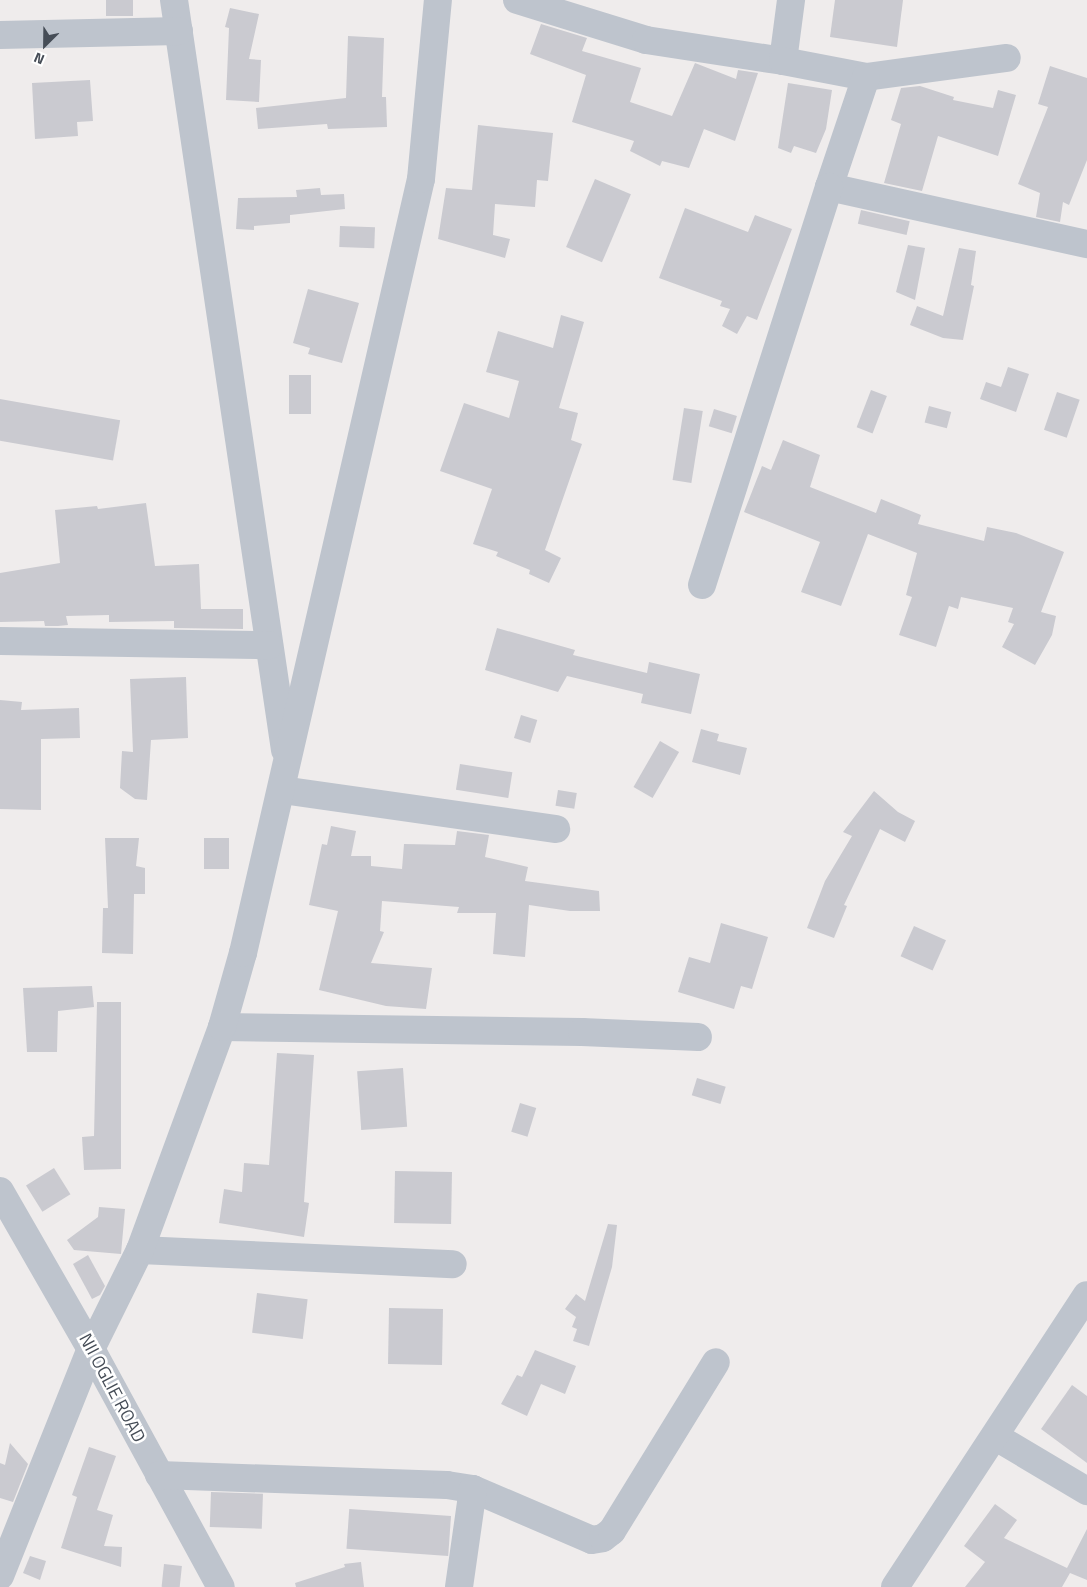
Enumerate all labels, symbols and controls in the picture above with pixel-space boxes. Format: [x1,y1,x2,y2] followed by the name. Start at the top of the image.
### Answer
[20,20,70,70] north arrow
[30,48,48,71] text: N
[74,1330,150,1446] street label: NII OGLIE ROAD

